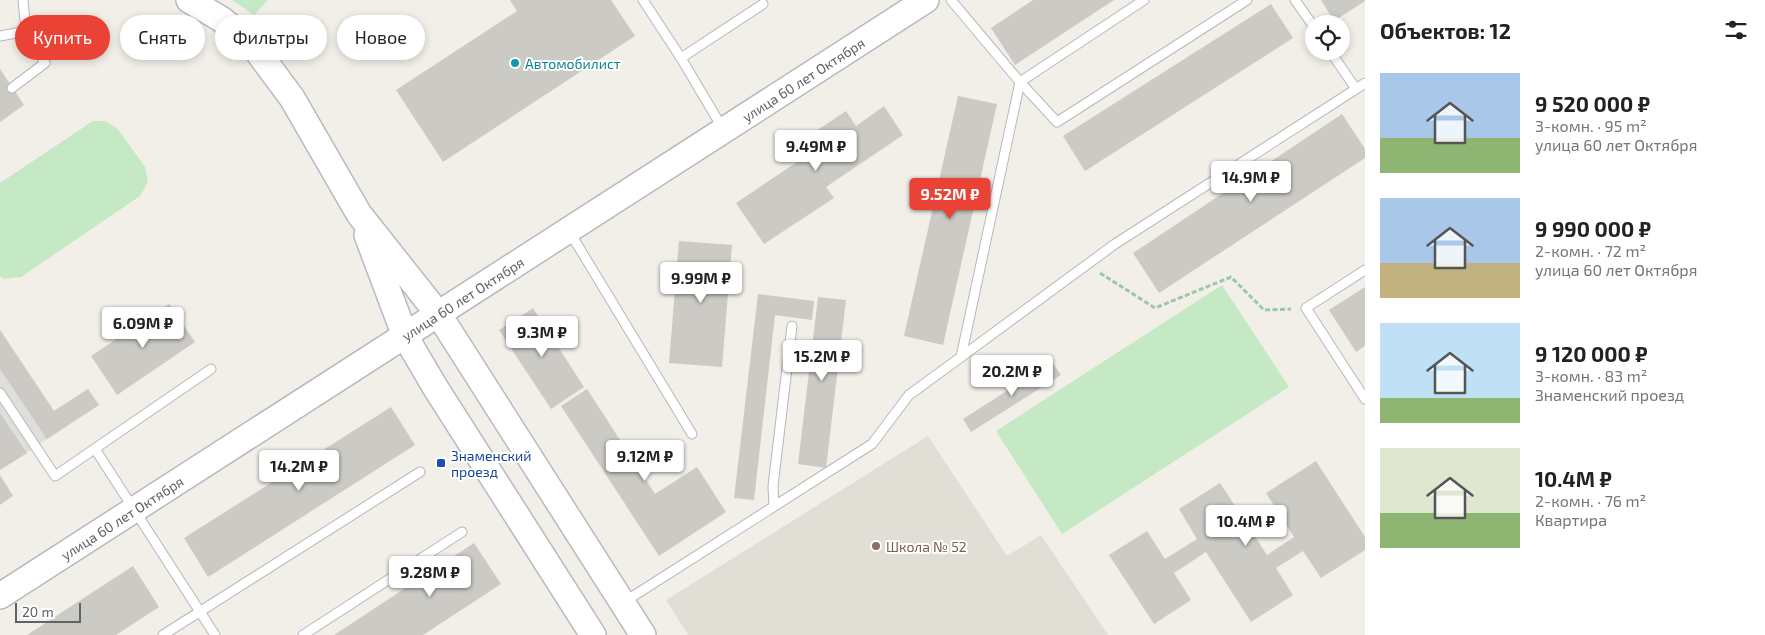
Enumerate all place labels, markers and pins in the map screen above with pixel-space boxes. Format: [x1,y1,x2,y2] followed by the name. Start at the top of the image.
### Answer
[525,55,621,72] place label: Автомобилист
[509,57,521,69] marker: Автомобилист
[770,130,862,172] pin: 9.49M ₽
[1205,160,1297,203] pin: 14.9M ₽
[904,178,996,220] pin: 9.52M ₽
[655,262,747,304] pin: 9.99M ₽
[97,306,189,349] pin: 6.09M ₽
[501,316,583,358] pin: 9.3M ₽
[776,340,868,382] pin: 15.2M ₽
[966,354,1058,397] pin: 20.2M ₽
[599,440,691,482] pin: 9.12M ₽
[451,447,532,480] place label: Знаменский проезд
[253,450,345,492] pin: 14.2M ₽
[435,457,447,469] marker: Знаменский проезд
[1200,504,1292,547] pin: 10.4M ₽
[886,538,967,555] place label: Школа № 52
[870,540,882,552] marker: Школа № 52
[384,556,476,598] pin: 9.28M ₽

